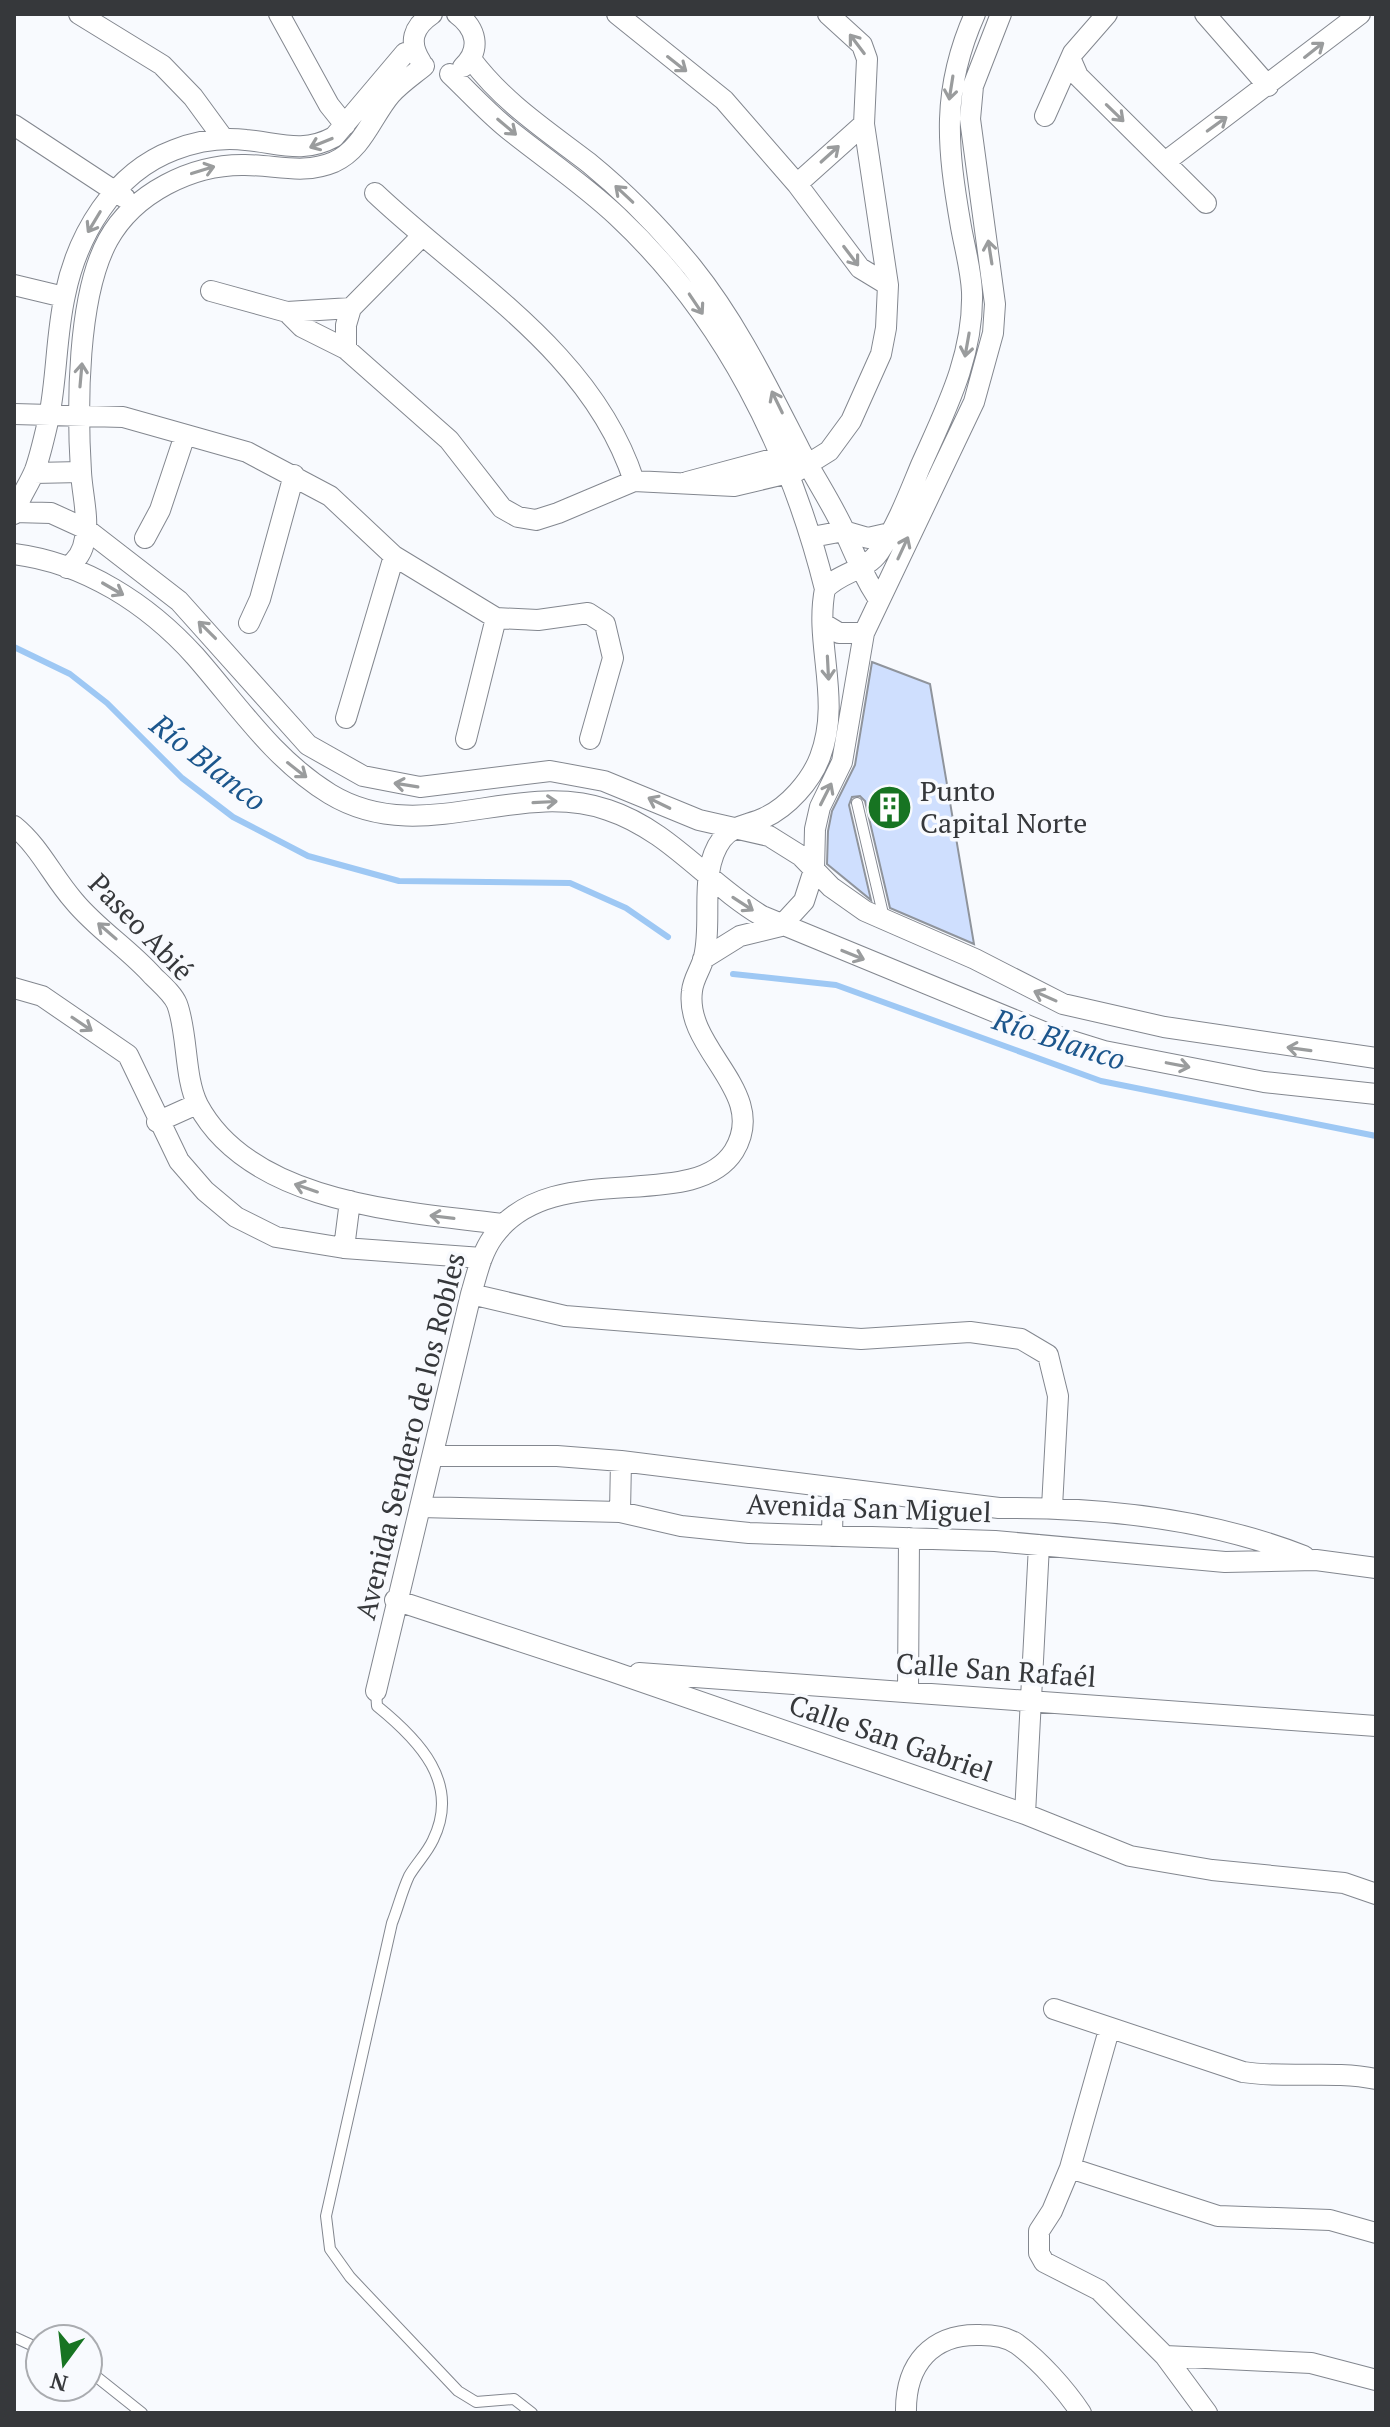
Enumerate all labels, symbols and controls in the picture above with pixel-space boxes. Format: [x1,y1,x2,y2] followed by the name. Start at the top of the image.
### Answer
[849,34,866,55] one-way arrow
[1303,41,1324,59] one-way arrow
[666,55,687,72] one-way arrow
[943,75,958,100] one-way arrow
[1105,103,1125,122] one-way arrow
[1205,116,1227,132] one-way arrow
[496,118,517,136] one-way arrow
[309,137,334,151] one-way arrow
[820,145,840,163] one-way arrow
[190,162,216,177] one-way arrow
[614,185,634,203] one-way arrow
[86,210,102,232] one-way arrow
[982,240,997,265] one-way arrow
[842,244,859,266] one-way arrow
[688,293,704,315] one-way arrow
[958,332,973,357] one-way arrow
[74,362,89,389] one-way arrow
[769,390,784,414] one-way arrow
[896,537,911,561] one-way arrow
[101,581,124,597] one-way arrow
[198,620,217,640] one-way arrow
[821,654,836,681] one-way arrow
[142,704,275,820] water label: Río Blanco
[286,762,307,779] one-way arrow
[920,772,1087,841] place label: Punto Capital Norte
[394,777,419,792] one-way arrow
[819,783,835,807] one-way arrow
[865,783,913,831] building icon: Punto Capital Norte
[531,794,558,809] one-way arrow
[647,795,671,810] one-way arrow
[81,865,202,988] street label: Paseo Abié
[732,896,754,912] one-way arrow
[98,922,118,940] one-way arrow
[841,949,865,964] one-way arrow
[1033,987,1058,1002] one-way arrow
[987,999,1131,1079] water label: Río Blanco
[71,1016,93,1032] one-way arrow
[1286,1041,1312,1056] one-way arrow
[1165,1059,1191,1074] one-way arrow
[294,1180,319,1195] one-way arrow
[430,1209,456,1224] one-way arrow
[346,1249,473,1623] street label: Avenida Sendero de los Robles
[746,1485,992,1530] street label: Avenida San Miguel
[895,1644,1097,1695] street label: Calle San Rafaél
[785,1685,998,1790] street label: Calle San Gabriel
[24,2323,104,2403] north arrow
[47,2367,71,2399] text: N

